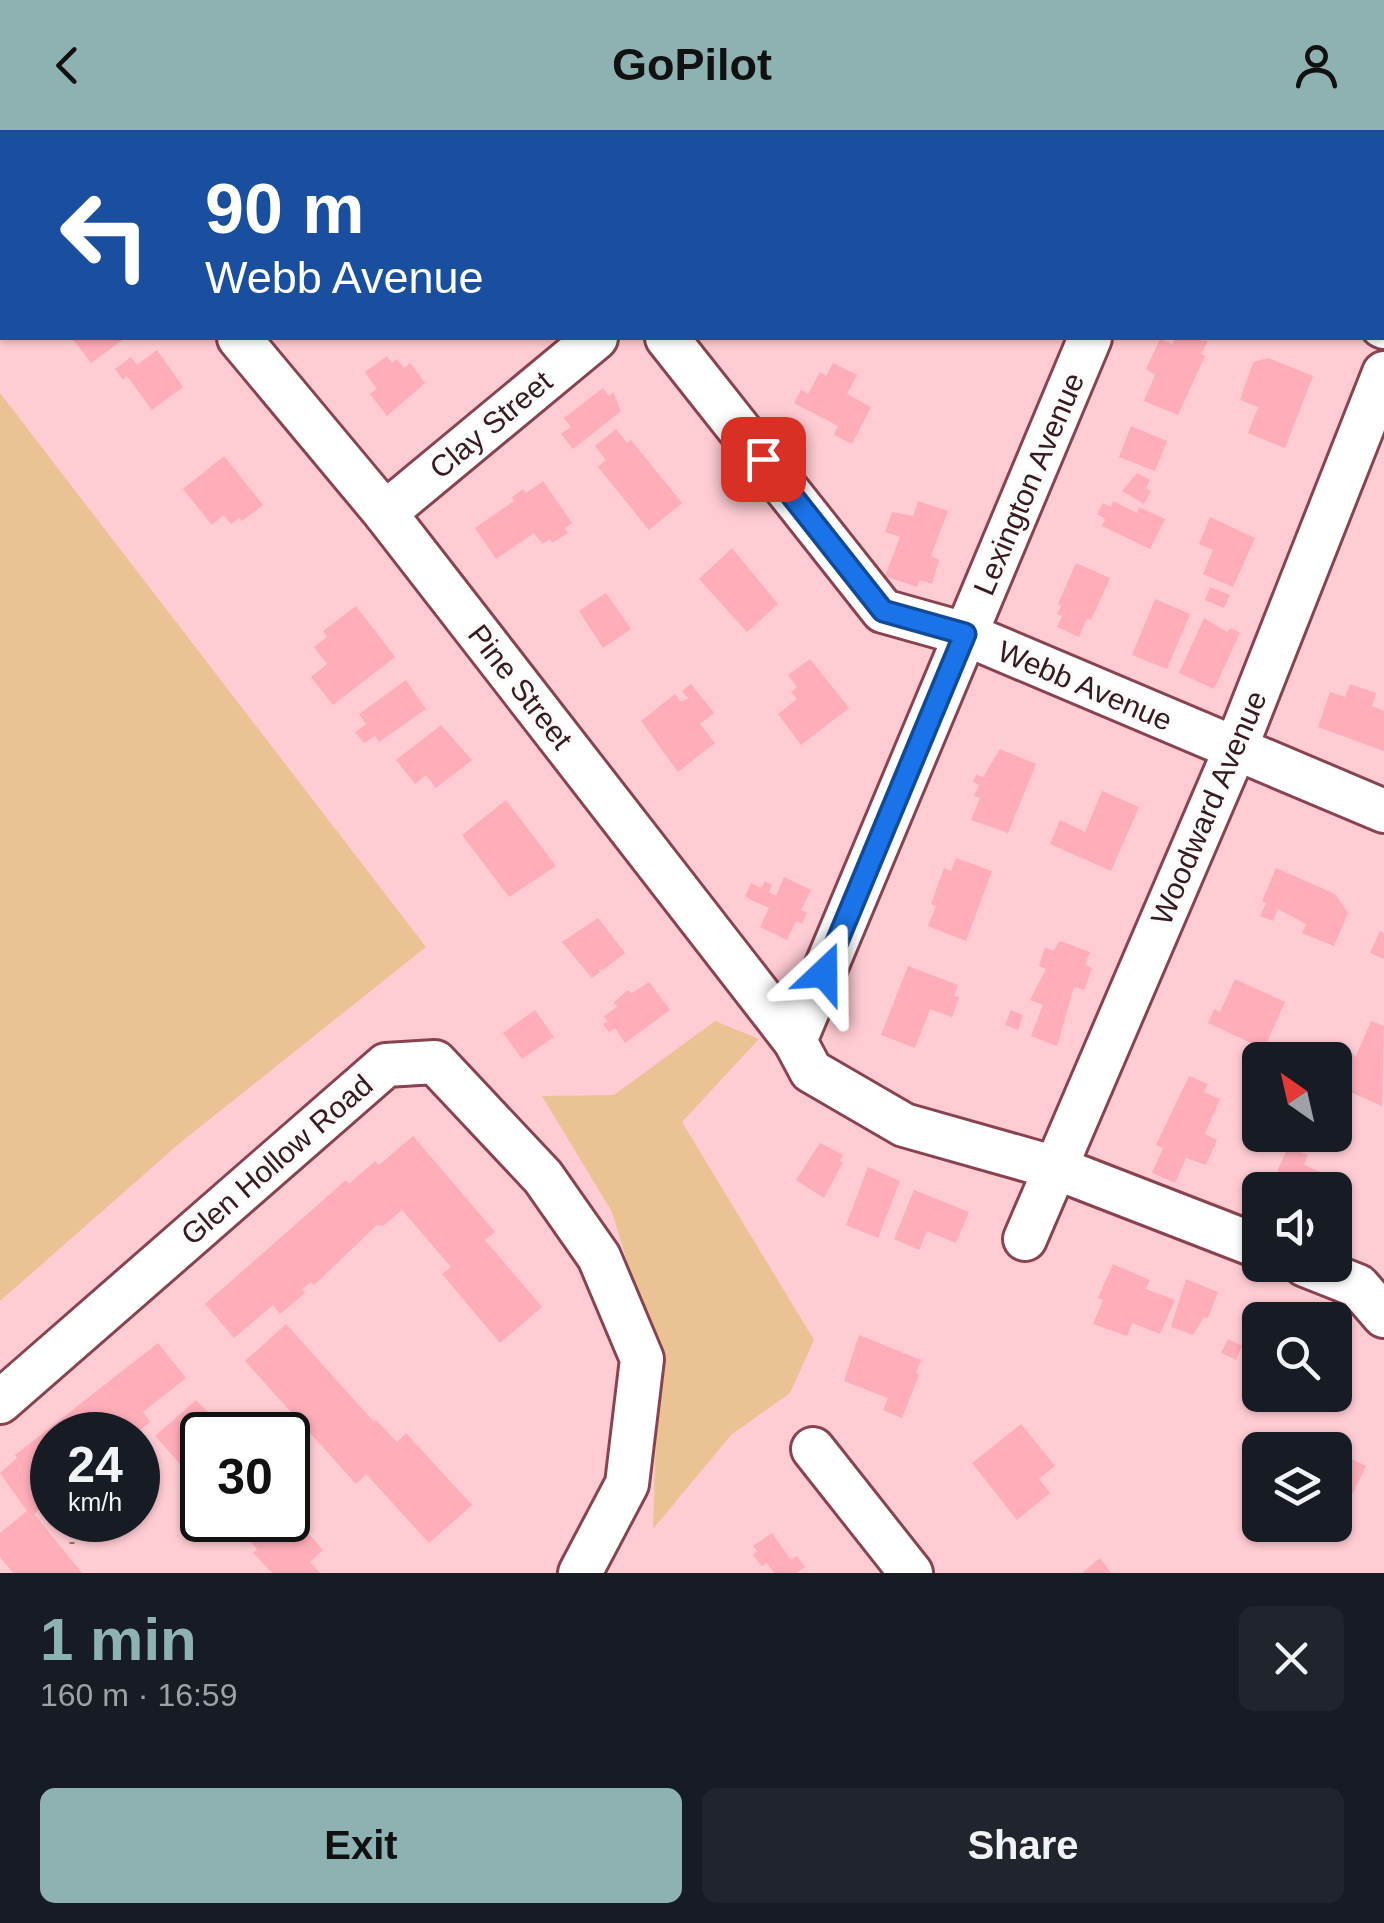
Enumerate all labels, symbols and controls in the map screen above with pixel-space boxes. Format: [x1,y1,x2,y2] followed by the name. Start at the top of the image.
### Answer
[40,38,95,93] icon: back
[1289,38,1344,93] icon: person
[612,39,772,90] text: GoPilot
[40,170,170,300] icon: left
[205,170,365,248] text: 90 m
[205,252,484,303] text: Webb Avenue
[423,364,559,485] street label: Clay Street
[967,368,1090,600] street label: Lexington Avenue
[721,417,806,502] pin
[736,432,791,487] icon: arrive
[462,618,579,756] street label: Pine Street
[993,634,1177,737] street label: Webb Avenue
[1144,686,1273,930] street label: Woodward Avenue
[772,921,876,1025] position arrow
[1242,1042,1352,1152] north arrow
[1242,1042,1352,1542] map controls
[175,1068,379,1251] street label: Glen Hollow Road
[1242,1172,1352,1282] button: sound
[1242,1302,1352,1412] button: search
[180,1412,310,1542] speed limit sign: 30
[1242,1432,1352,1542] button: layers
[67,1437,123,1493] text: 24
[68,1488,122,1516] text: km/h
[40,1606,197,1673] text: 1 min
[1239,1606,1344,1711] button: close
[40,1677,237,1713] text: 160 m · 16:59
[40,1788,682,1903] button: Exit
[702,1788,1344,1903] button: Share

